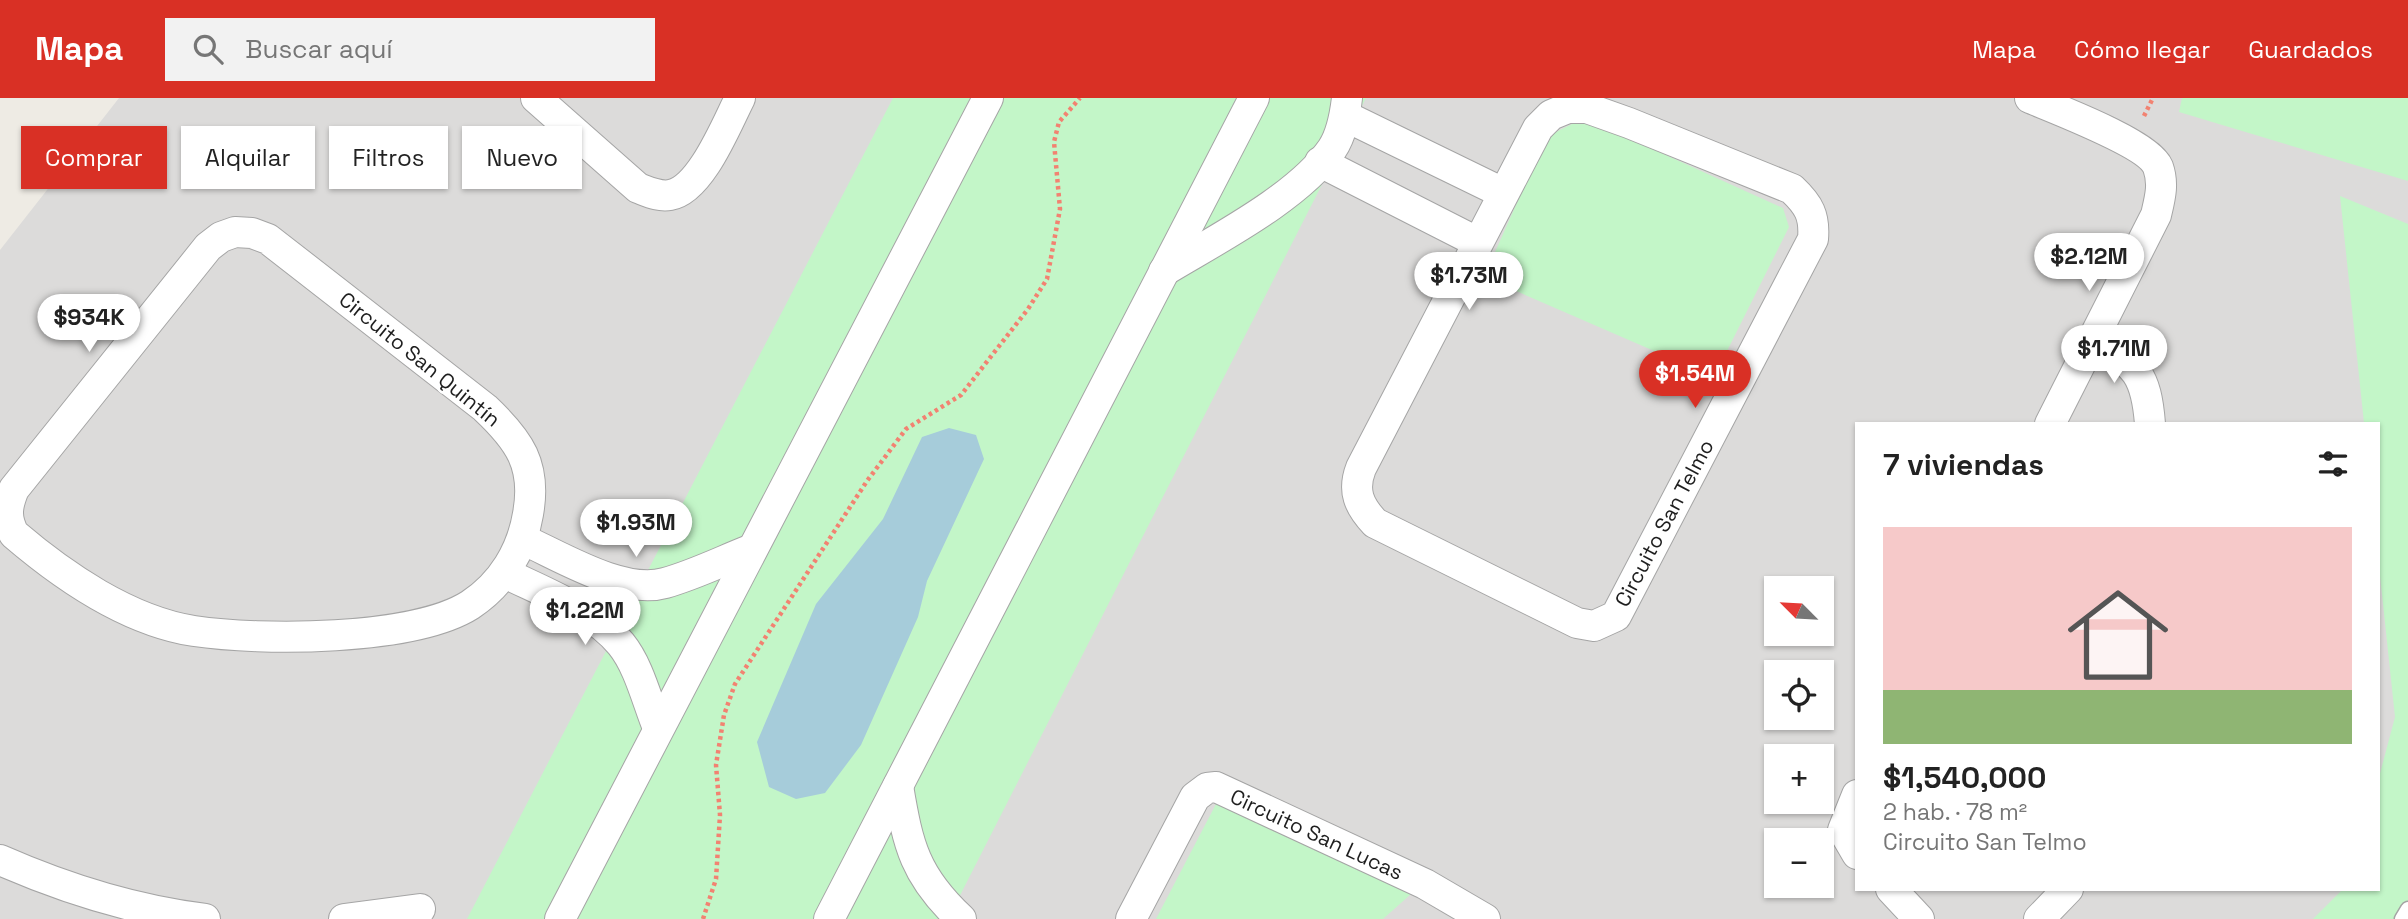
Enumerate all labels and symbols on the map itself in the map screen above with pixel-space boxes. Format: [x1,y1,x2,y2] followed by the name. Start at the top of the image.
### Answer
[2032,234,2146,293] pin: $2.12M
[1412,252,1526,312] pin: $1.73M
[334,286,506,432] street label: Circuito San Quintín
[40,294,138,354] pin: $934K
[2057,326,2171,385] pin: $1.71M
[1638,350,1752,410] pin: $1.54M
[1608,435,1720,611] street label: Circuito San Telmo
[579,500,693,559] pin: $1.93M
[1764,576,1834,646] north arrow
[528,588,642,647] pin: $1.22M
[1226,782,1408,886] street label: Circuito San Lucas

